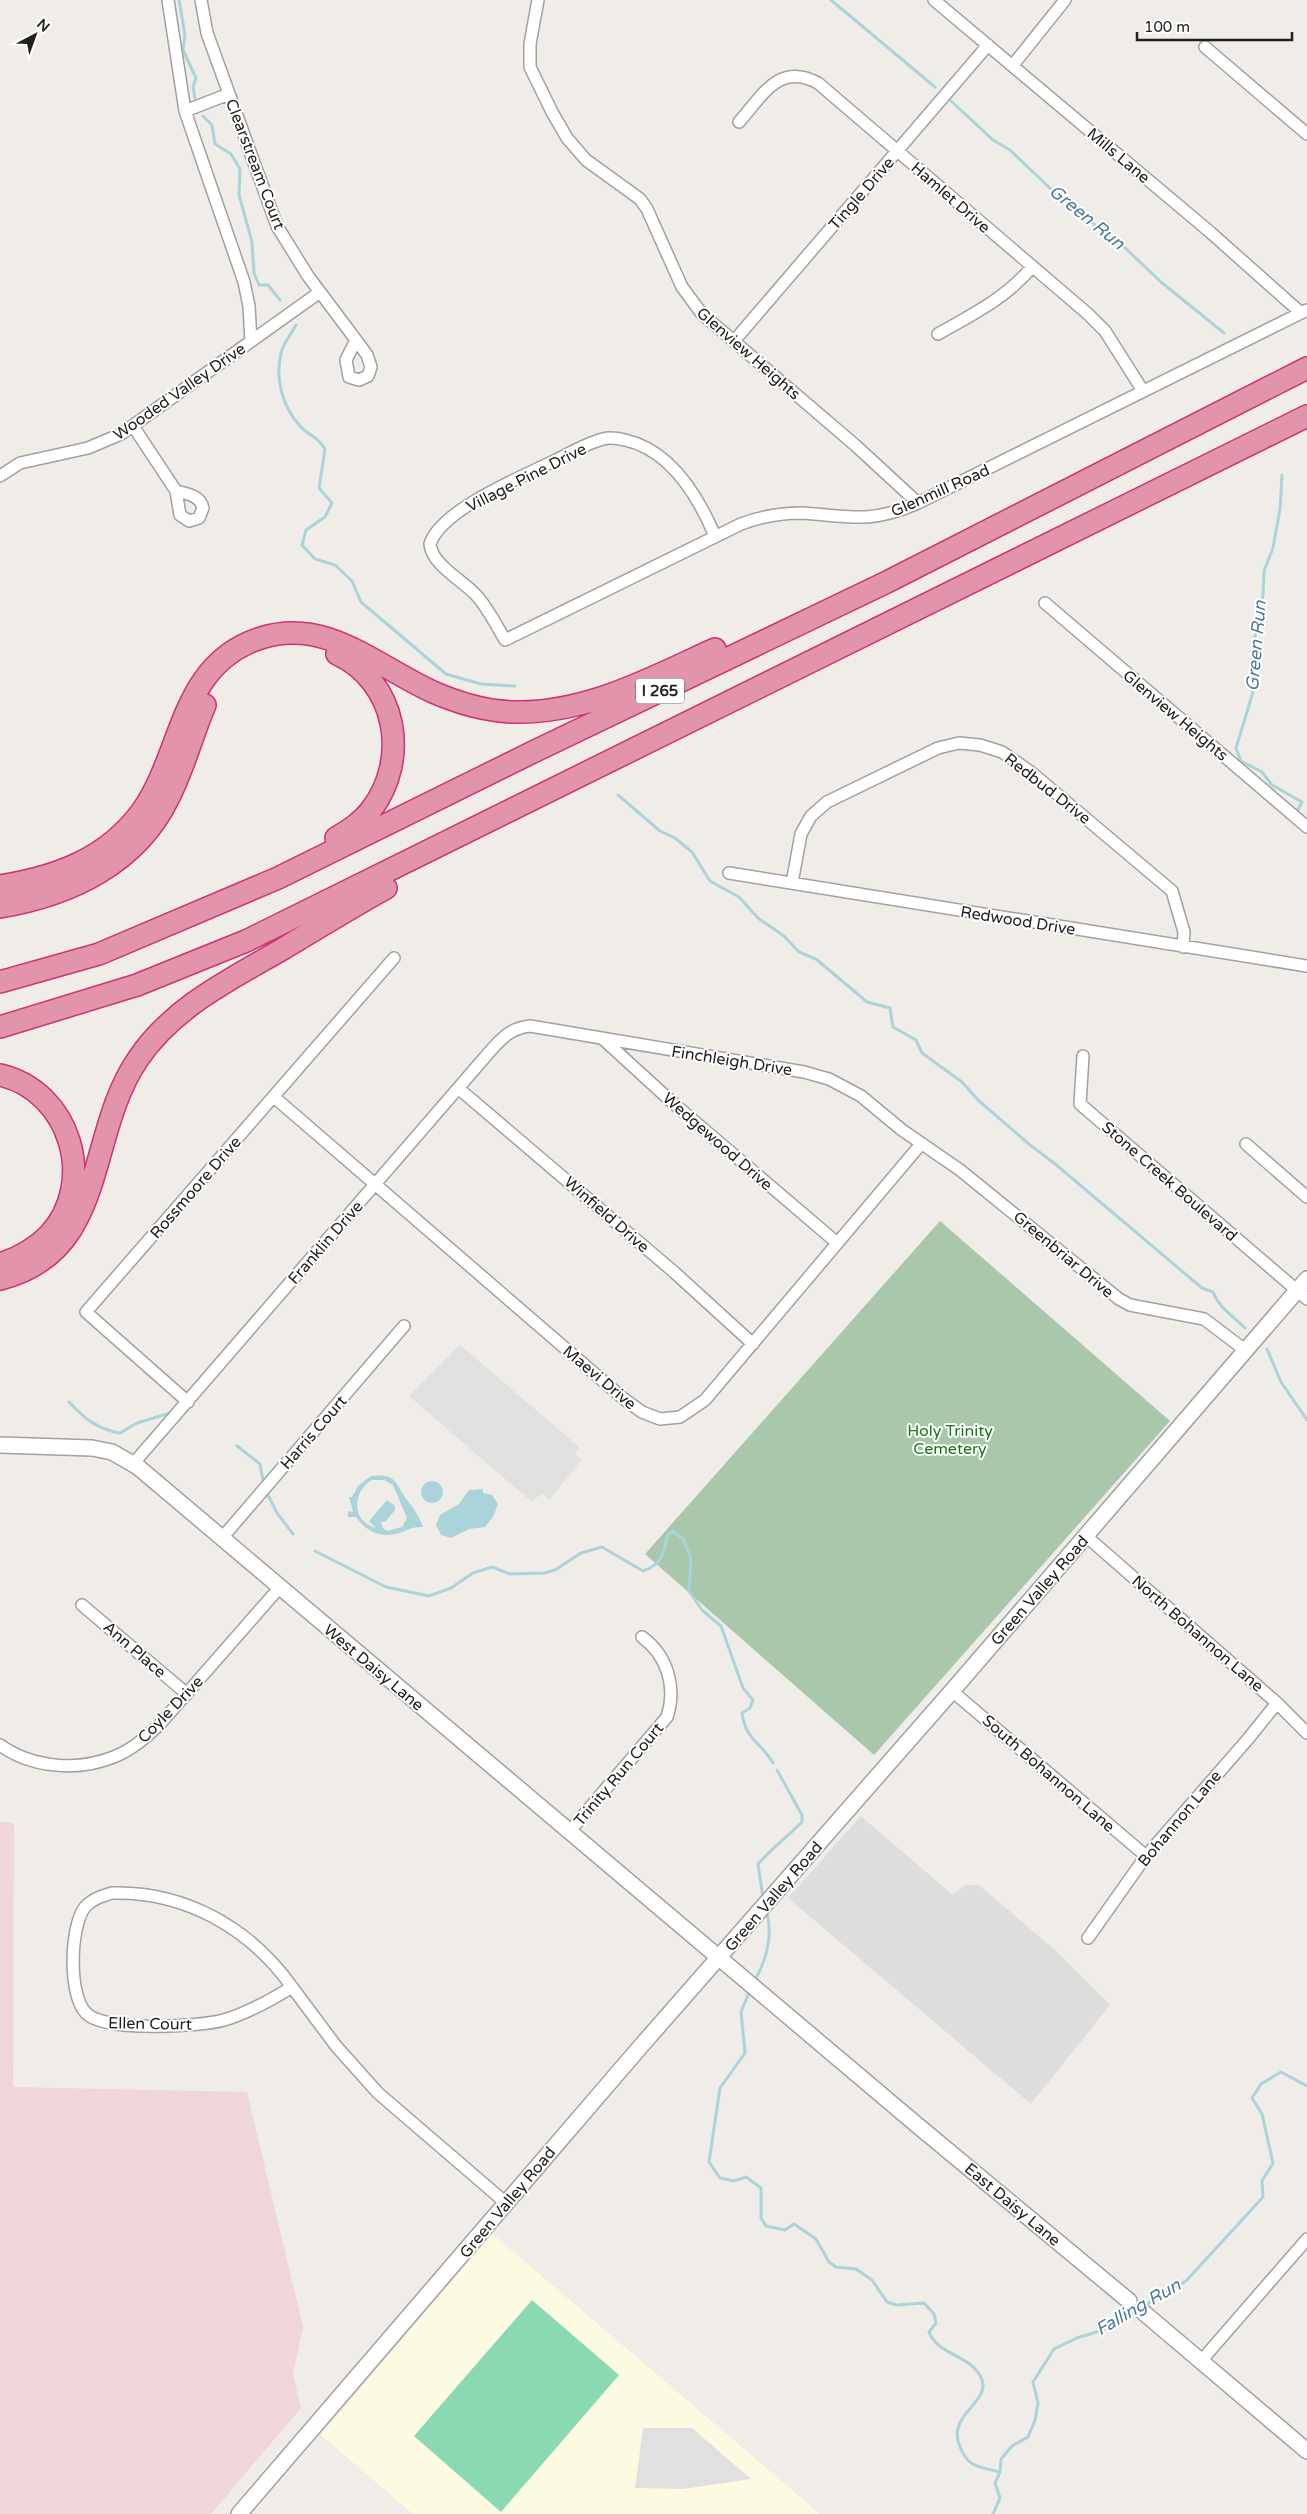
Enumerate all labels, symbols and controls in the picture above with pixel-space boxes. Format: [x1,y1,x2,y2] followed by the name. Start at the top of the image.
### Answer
[10,10,60,60] north arrow
[1137,10,1292,42] scale bar
[33,15,53,36] text: N
[1144,18,1190,36] text: 100 m
[221,96,289,233] street label: Clearstream Court
[1083,124,1154,188] street label: Mills Lane
[825,153,899,234] street label: Tingle Drive
[907,158,994,238] street label: Hamlet Drive
[1045,180,1130,255] water label: Green Run
[692,303,804,404] street label: Glenview Heights
[110,339,249,445] street label: Wooded Valley Drive
[463,439,590,517] street label: Village Pine Drive
[888,460,993,522] street label: Glenmill Road
[1241,599,1271,692] water label: Green Run
[1119,666,1232,766] street label: Glenview Heights
[636,678,684,704] road number: I 265
[1000,749,1095,829] street label: Redbud Drive
[959,902,1077,940] street label: Redwood Drive
[670,1042,794,1080] street label: Finchleigh Drive
[658,1088,776,1195] street label: Wedgewood Drive
[1098,1117,1241,1246] street label: Stone Creek Boulevard
[146,1132,246,1243] street label: Rossmoore Drive
[560,1172,653,1257] street label: Winfield Drive
[284,1197,367,1289] street label: Franklin Drive
[1009,1207,1118,1303] street label: Greenbriar Drive
[559,1341,640,1414] street label: Maevi Drive
[276,1391,351,1474] street label: Harris Court
[907,1421,993,1459] park label: Holy Trinity Cemetery
[987,1532,1093,1650] street label: Green Valley Road
[1127,1571,1267,1696] street label: North Bohannon Lane
[99,1617,170,1682] street label: Ann Place
[319,1620,428,1715] street label: West Daisy Lane
[134,1672,208,1747] street label: Coyle Drive
[978,1711,1119,1837] street label: South Bohannon Lane
[570,1719,668,1830] street label: Trinity Run Court
[1134,1766,1226,1871] street label: Bohannon Lane
[721,1838,827,1956] street label: Green Valley Road
[108,2013,192,2035] street label: Ellen Court
[455,2143,560,2262] street label: Green Valley Road
[960,2159,1064,2251] street label: East Daisy Lane
[1091,2273,1185,2340] water label: Falling Run

